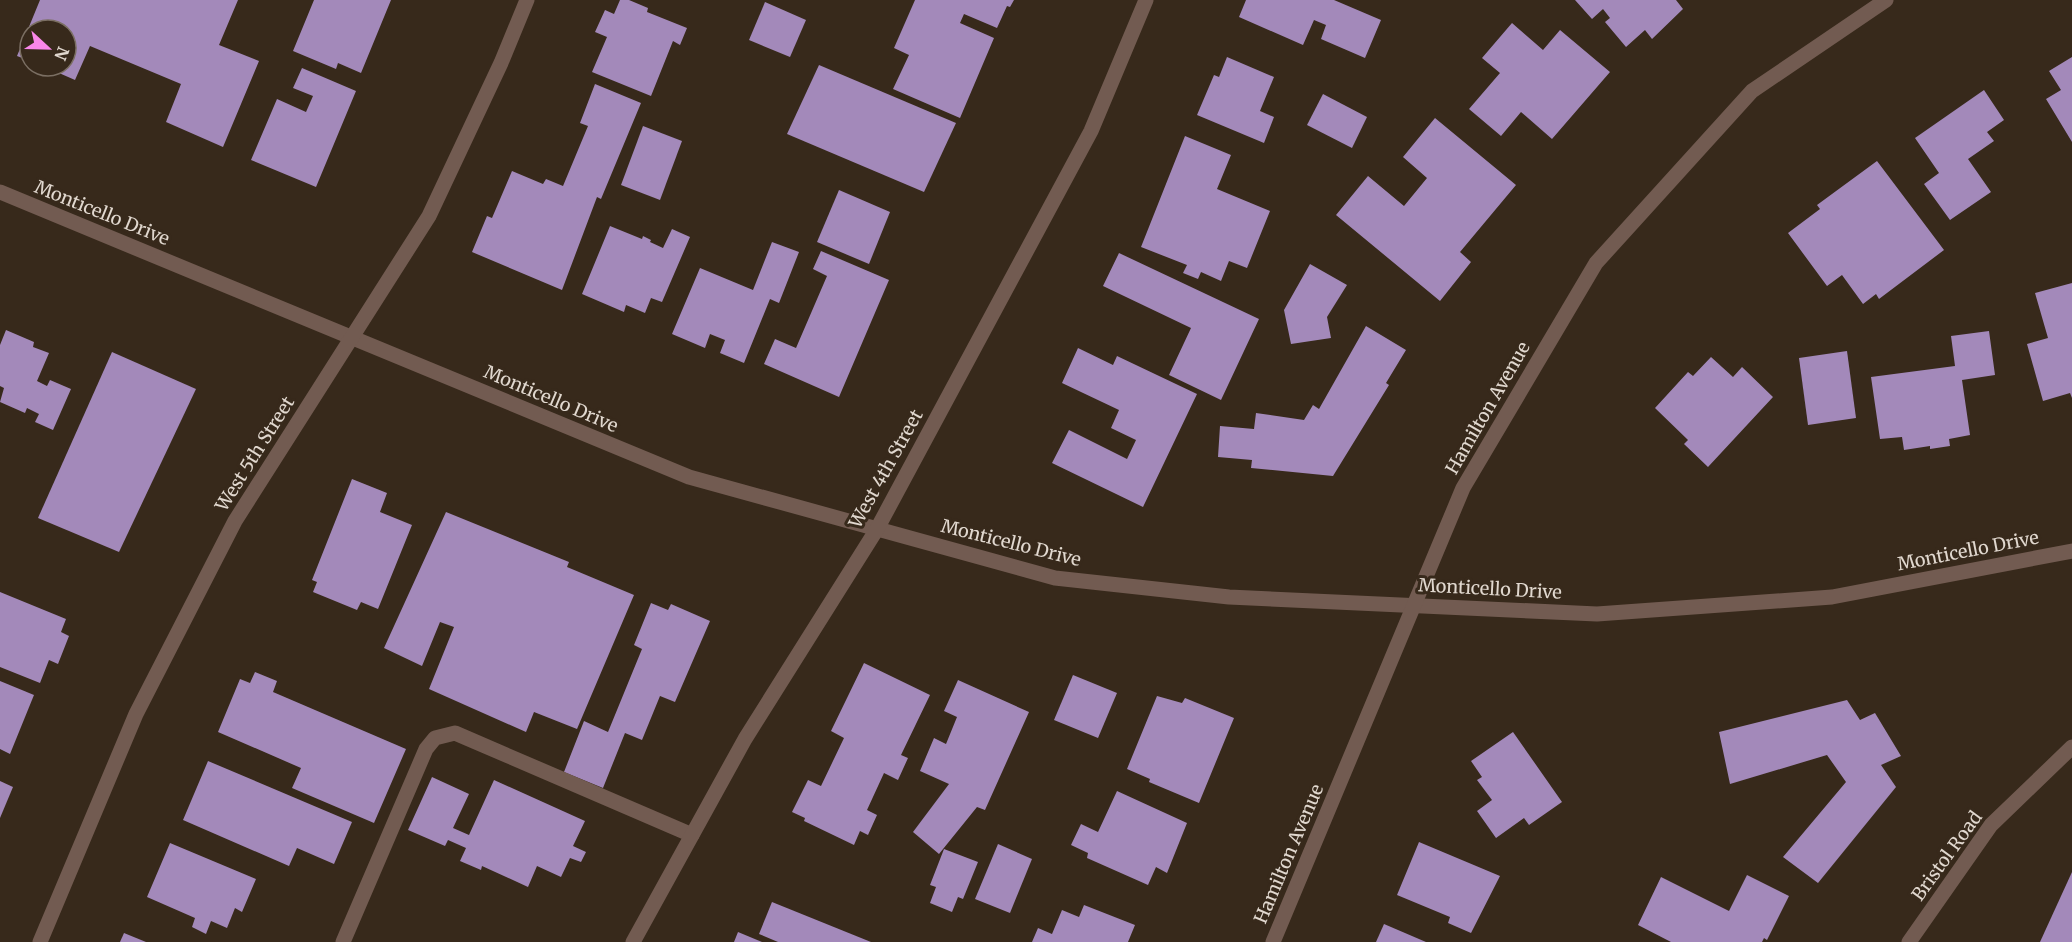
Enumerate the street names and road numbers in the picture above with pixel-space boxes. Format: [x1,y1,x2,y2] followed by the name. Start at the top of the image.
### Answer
[31,175,173,250] street label: Monticello Drive
[1440,337,1535,478] street label: Hamilton Avenue
[481,360,622,437] street label: Monticello Drive
[210,392,299,516] street label: West 5th Street
[843,405,928,533] street label: West 4th Street
[939,514,1084,571] street label: Monticello Drive
[1895,526,2041,575] street label: Monticello Drive
[1418,573,1562,604] street label: Monticello Drive
[1249,781,1328,927] street label: Hamilton Avenue
[1906,806,1987,905] street label: Bristol Road

